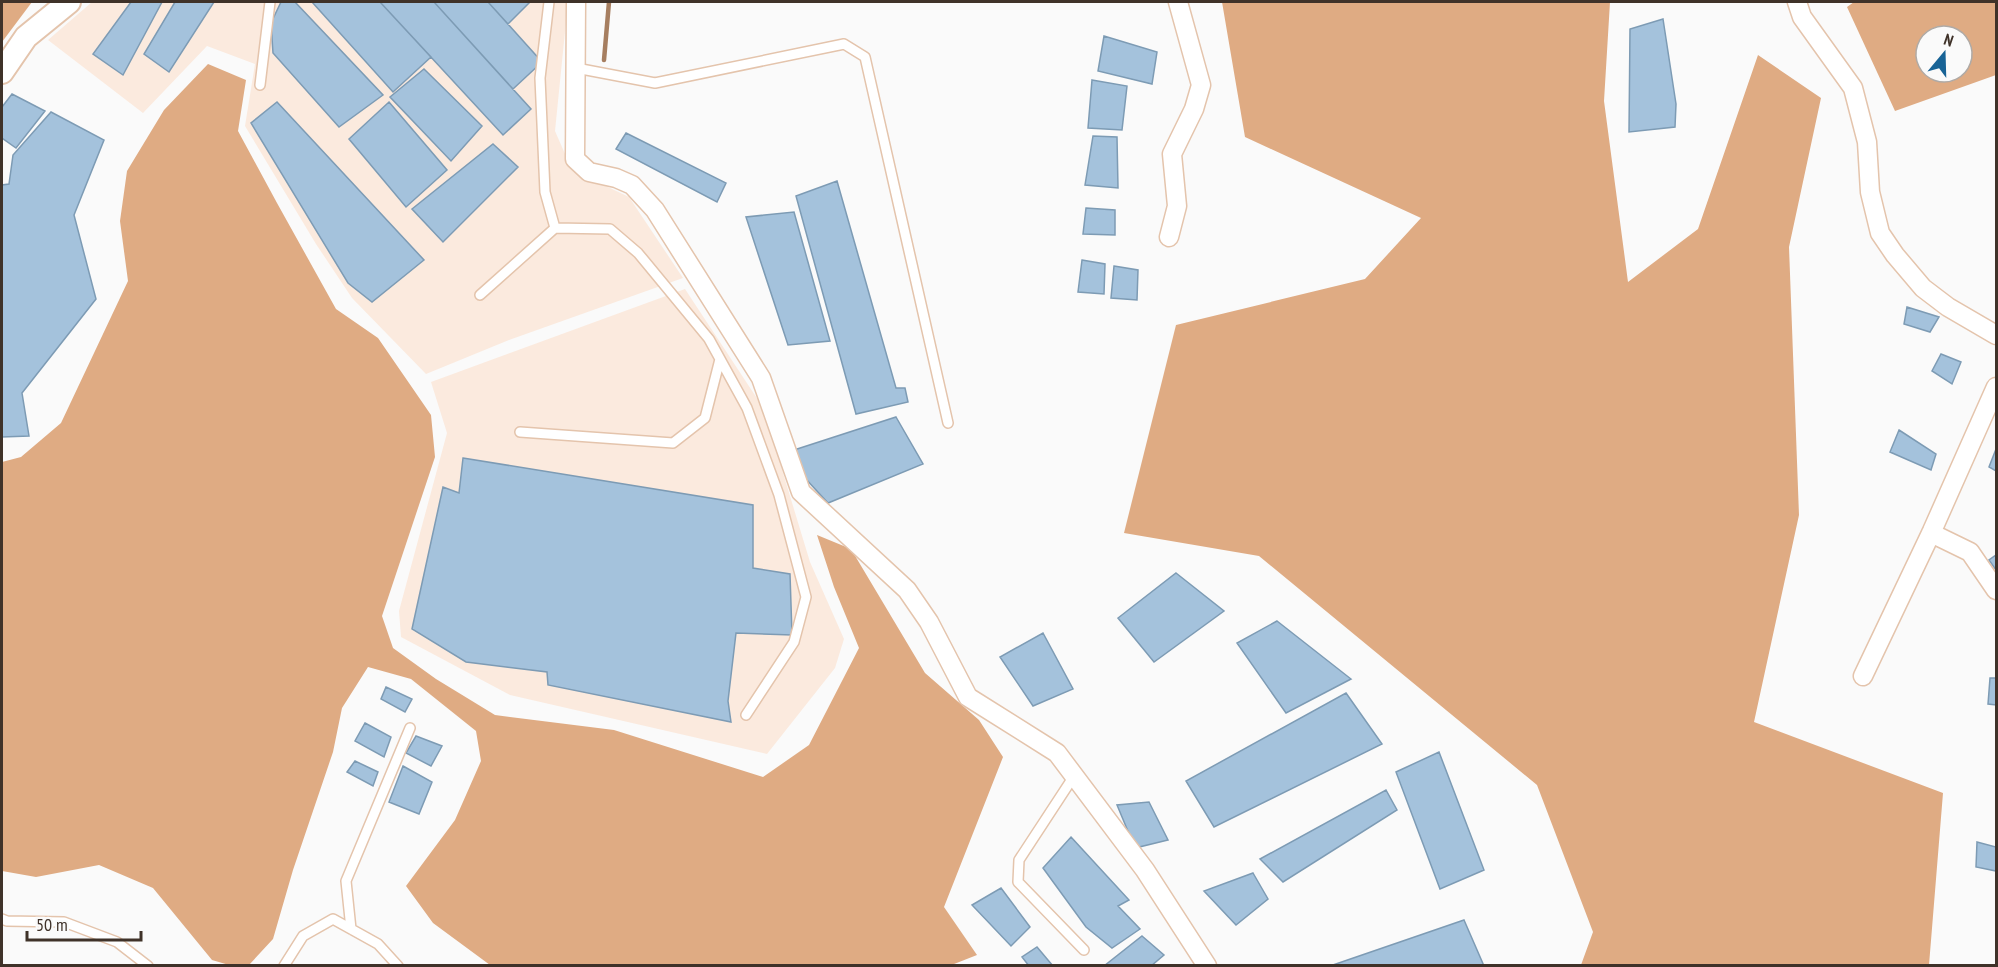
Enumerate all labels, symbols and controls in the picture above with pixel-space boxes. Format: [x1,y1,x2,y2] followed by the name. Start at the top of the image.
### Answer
[1914,24,1974,84] north arrow
[1942,29,1956,51] text: N
[27,904,141,942] scale bar
[36,913,68,936] text: 50 m

